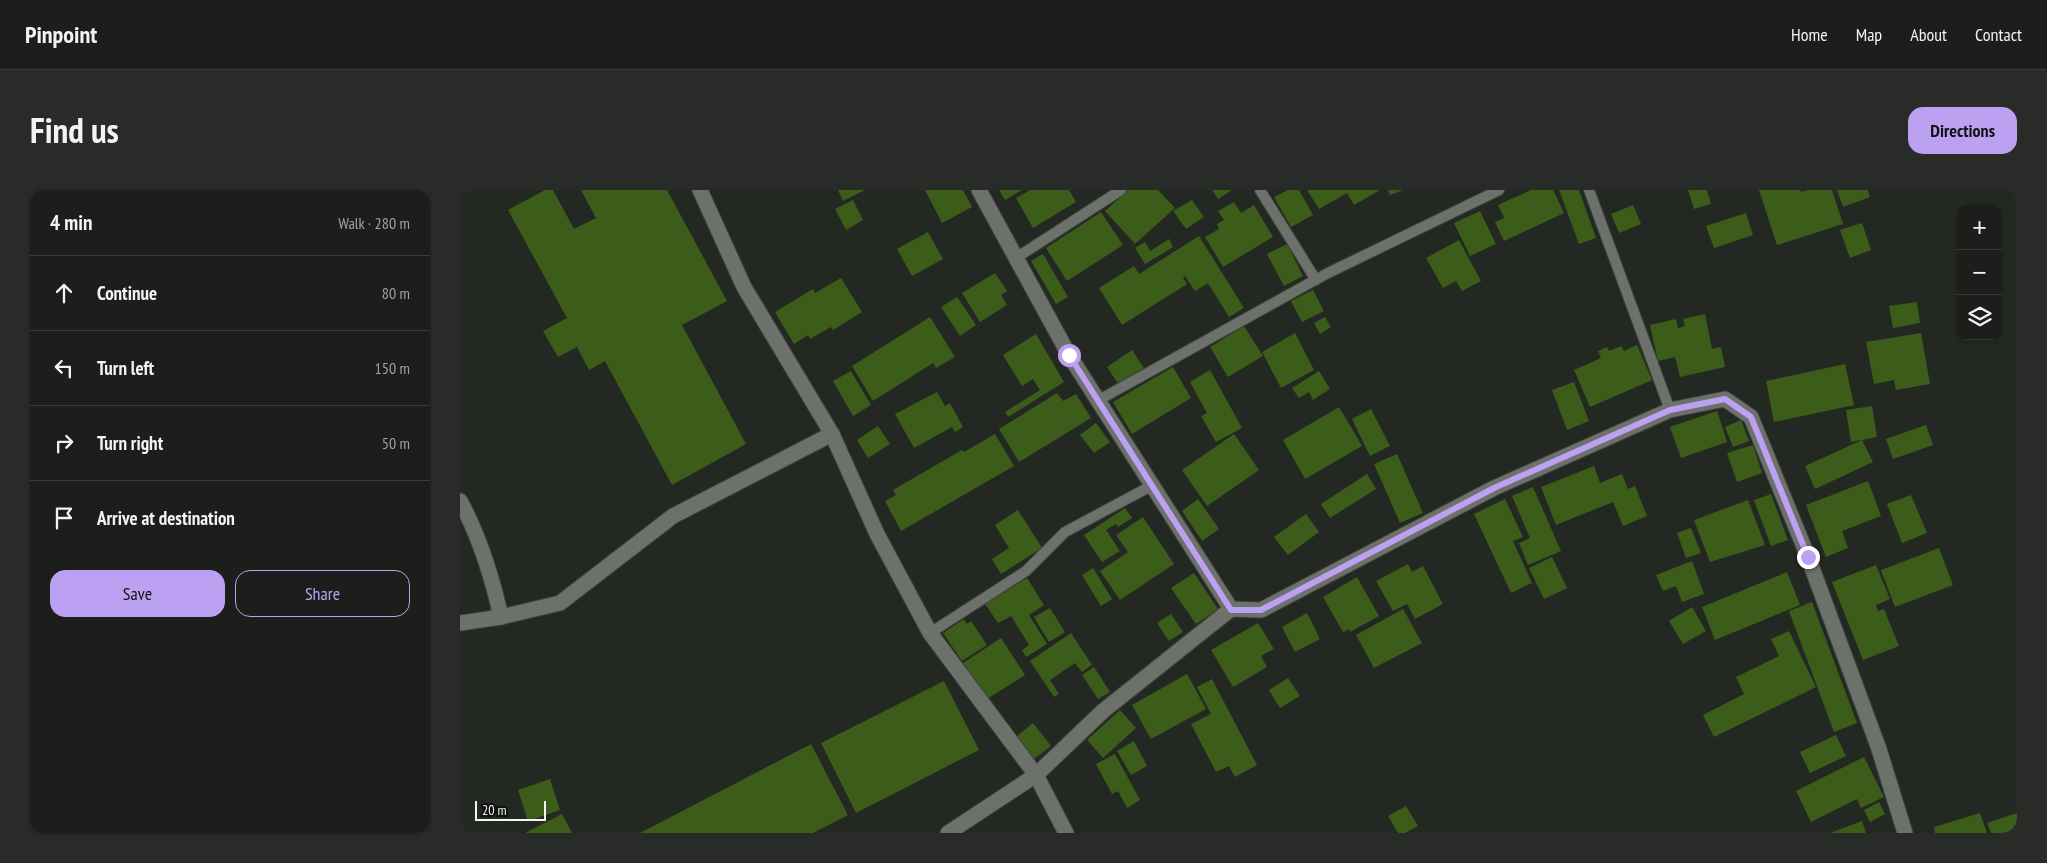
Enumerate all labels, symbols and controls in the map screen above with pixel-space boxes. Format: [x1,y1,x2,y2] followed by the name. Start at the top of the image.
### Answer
[25,19,97,50] text: Pinpoint
[1791,23,1828,46] text: Home
[1856,23,1882,46] text: Map
[1910,23,1947,46] text: About
[1975,23,2022,46] text: Contact
[30,107,119,153] text: Find us
[1908,107,2017,154] button: Directions
[1957,205,2002,340] map controls
[1957,205,2002,250] button: +
[50,209,92,236] text: 4 min
[338,213,410,233] text: Walk · 280 m
[1957,250,2002,295] button: −
[50,279,78,307] icon: ahead
[97,281,157,305] text: Continue
[382,283,410,303] text: 80 m
[1957,295,2002,340] button: layers
[1058,344,1081,367] route start
[50,354,78,382] icon: left
[97,356,154,380] text: Turn left
[375,358,410,378] text: 150 m
[50,429,78,457] icon: right
[97,431,163,455] text: Turn right
[382,433,410,453] text: 50 m
[50,504,78,532] icon: arrive
[97,506,235,530] text: Arrive at destination
[1797,546,1820,569] route end
[50,570,225,617] button: Save
[235,570,410,617] button: Share
[475,798,546,821] scale bar
[482,801,507,819] text: 20 m

